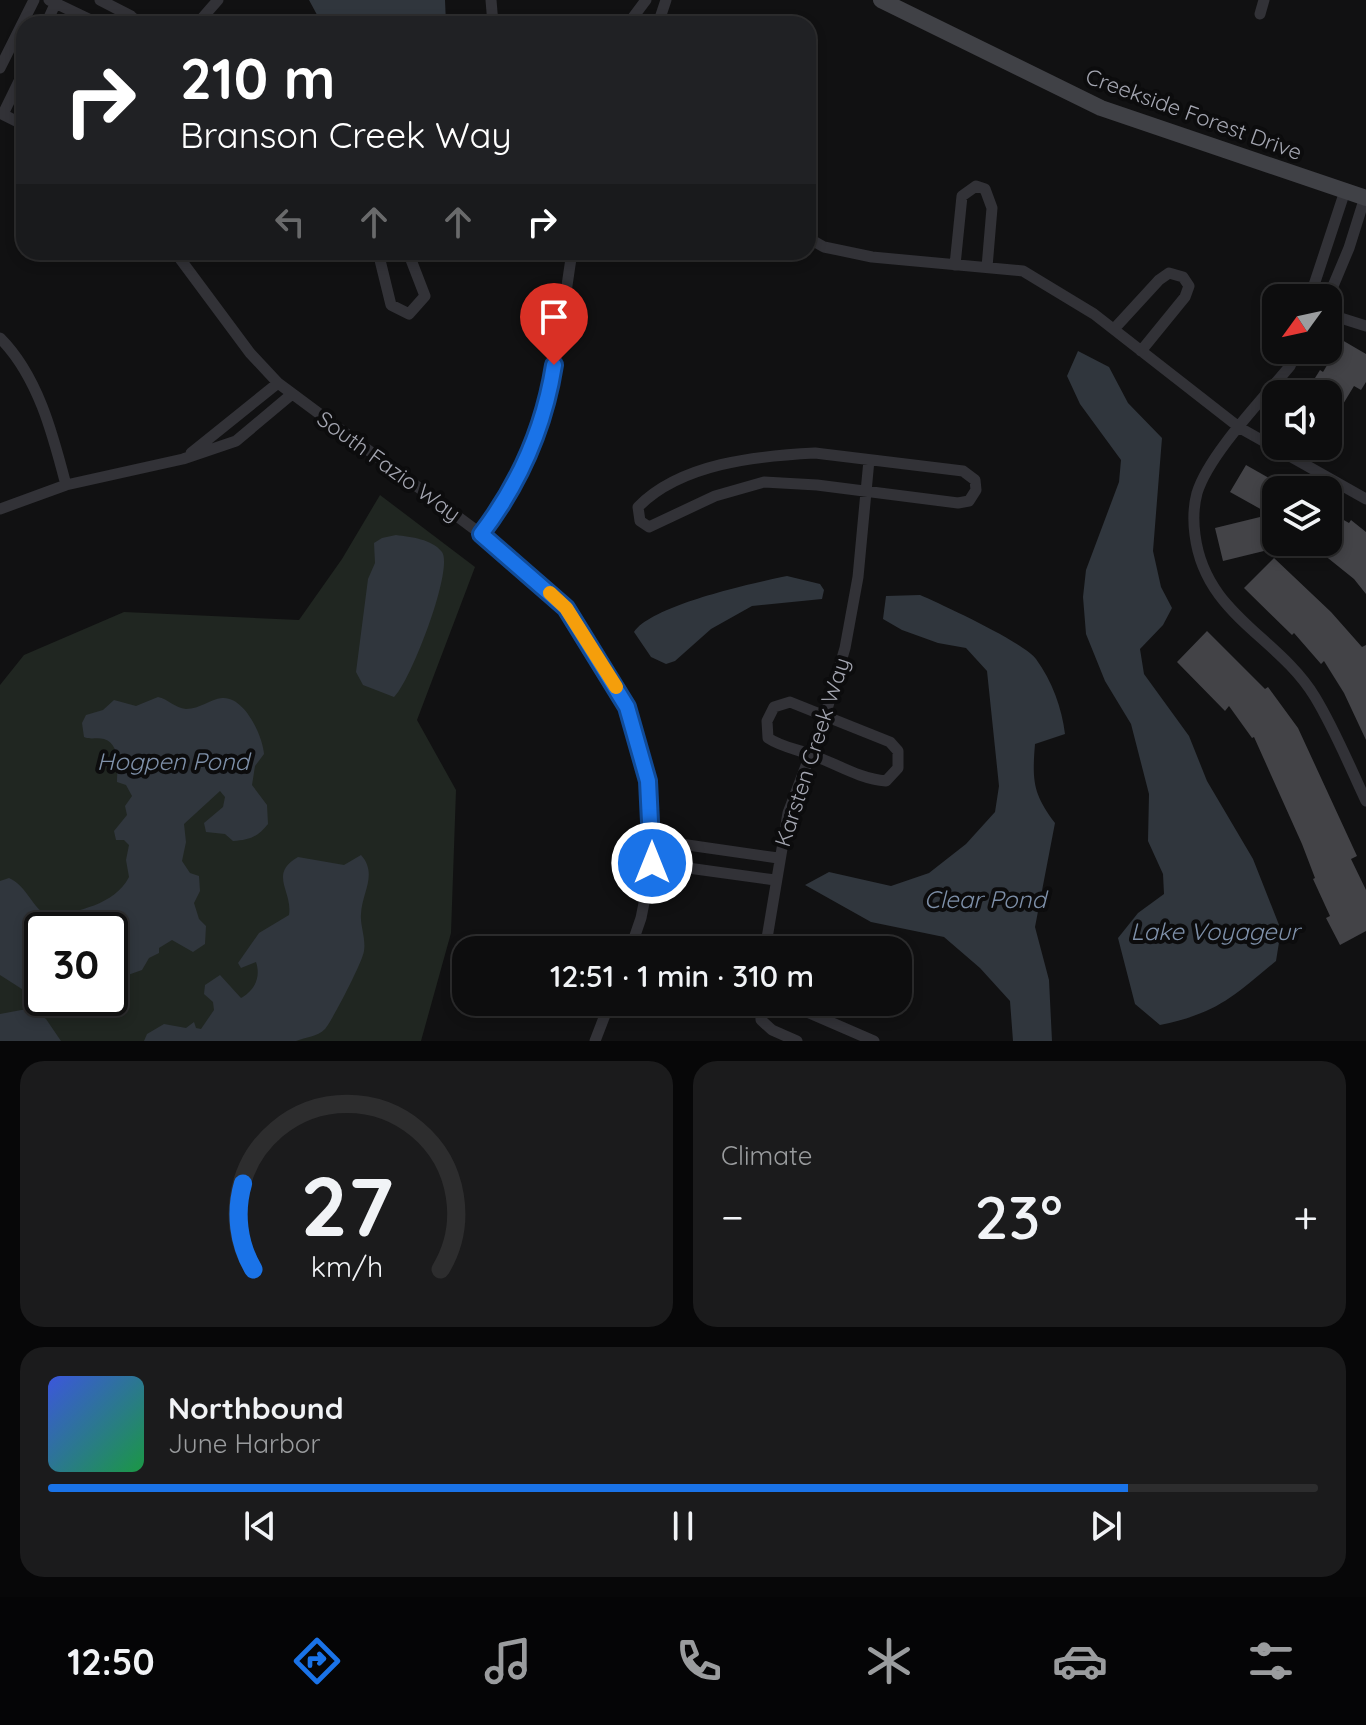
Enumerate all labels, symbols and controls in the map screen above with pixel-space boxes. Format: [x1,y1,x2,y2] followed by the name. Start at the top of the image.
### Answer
[180,43,335,113] text: 210 m
[48,48,152,152] icon: right
[1082,62,1306,166] street label: Creekside Forest Drive
[180,112,512,157] text: Branson Creek Way
[268,200,312,244] icon: left
[352,200,396,244] icon: ahead
[436,200,480,244] icon: ahead
[520,200,564,244] icon: right
[520,283,588,365] pin
[1262,284,1342,364] north arrow
[1262,284,1342,556] map controls
[532,295,576,339] icon: arrive
[1262,380,1342,460] button: sound
[312,404,466,528] street label: South Fazio Way
[1262,476,1342,556] button: layers
[768,654,856,850] street label: Karsten Creek Way
[97,746,253,776] water label: Hogpen Pond
[610,821,694,905] position arrow
[924,884,1049,914] water label: Clear Pond
[24,912,128,1016] speed limit sign: 30
[1131,916,1302,946] water label: Lake Voyageur
[550,957,814,995] text: 12:51 · 1 min · 310 m
[721,1139,812,1172] text: Climate
[300,1153,393,1257] text: 27
[974,1179,1063,1254] text: 23°
[721,1189,744,1244] text: −
[1293,1189,1318,1244] text: +
[310,1248,383,1284] text: km/h
[168,1389,344,1427] text: Northbound
[168,1427,320,1460] text: June Harbor
[238,1504,282,1548] icon: previous
[661,1504,705,1548] icon: pause
[1084,1504,1128,1548] icon: next
[289,1633,345,1689] icon: directions
[480,1633,536,1689] icon: music
[671,1633,727,1689] icon: phone
[861,1633,917,1689] icon: climate
[1052,1633,1108,1689] icon: car
[1243,1633,1299,1689] icon: filters
[67,1639,155,1684] text: 12:50

